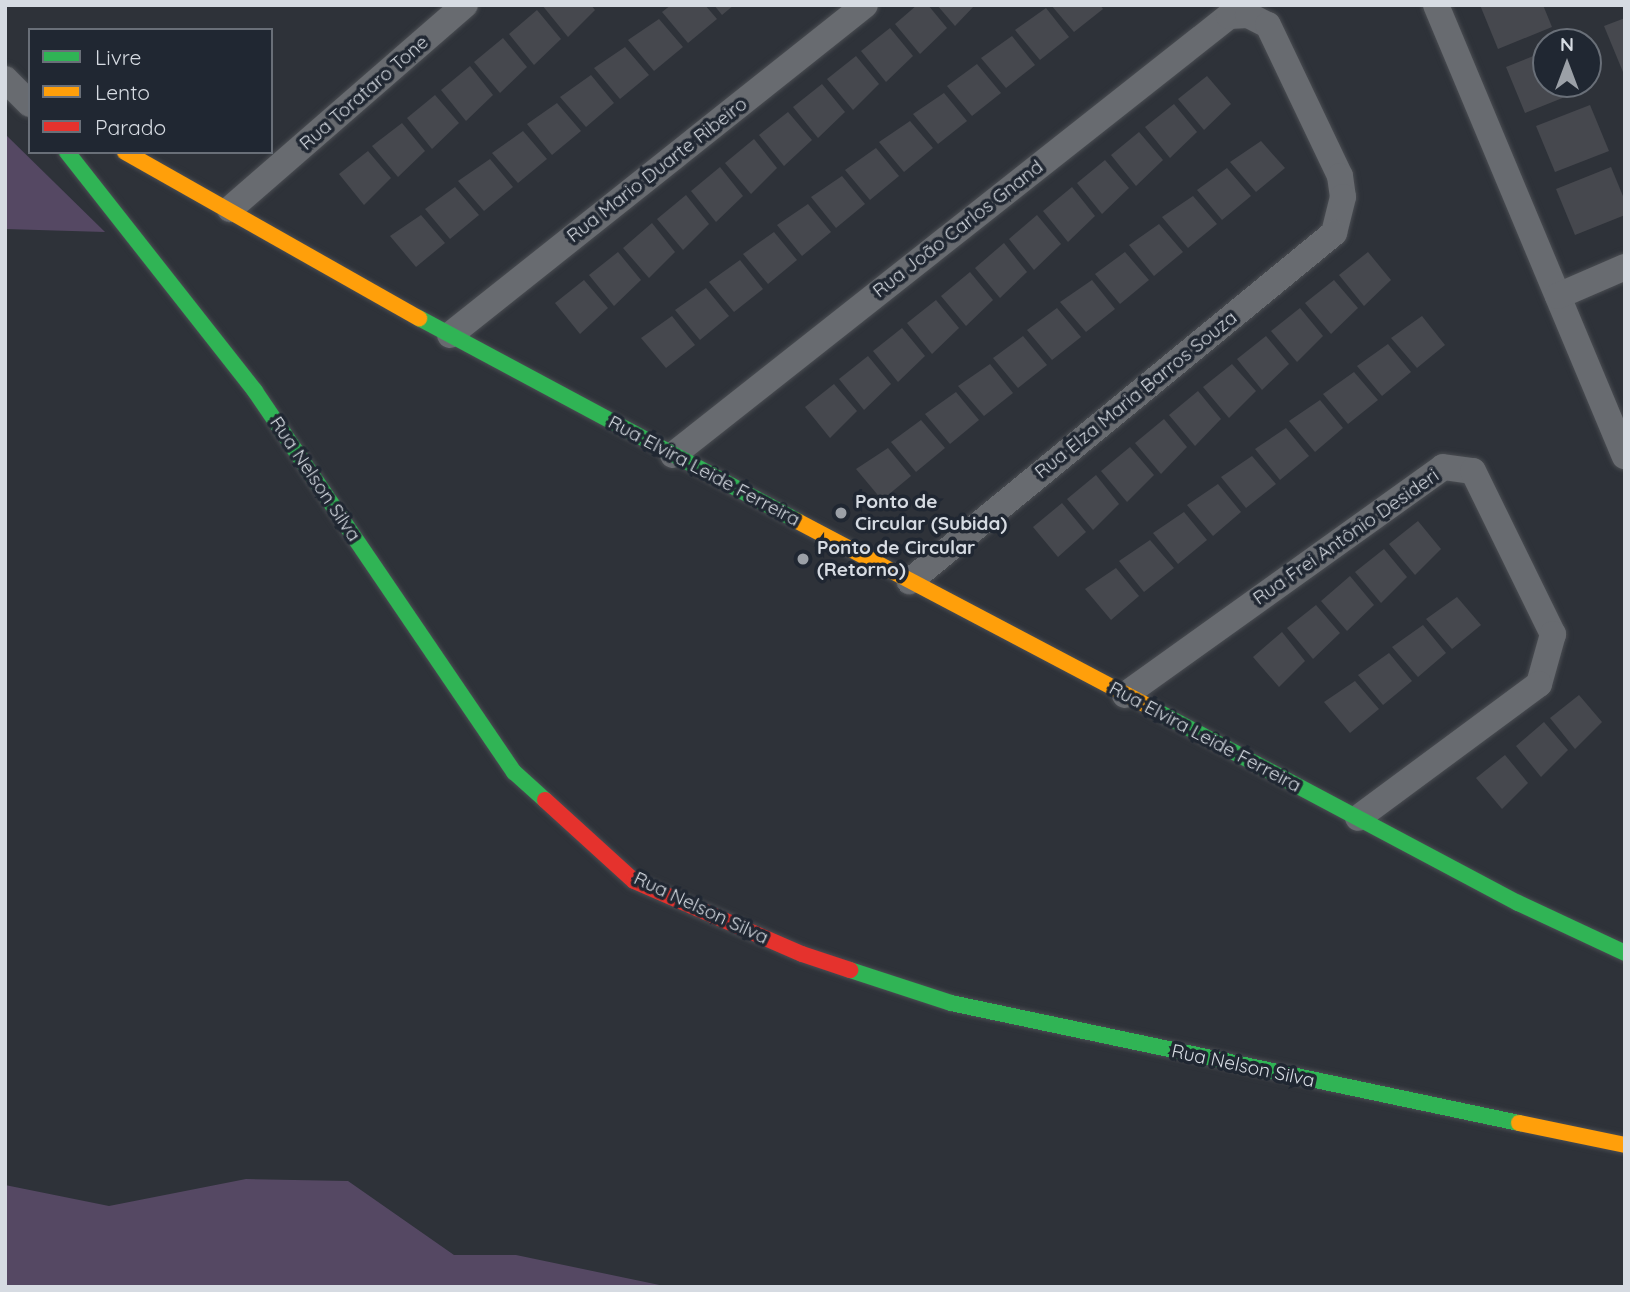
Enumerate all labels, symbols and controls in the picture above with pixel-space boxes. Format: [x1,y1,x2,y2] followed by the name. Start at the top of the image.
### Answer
[28,28,273,154] legend
[1532,28,1602,98] north arrow
[295,31,433,155] street label: Rua Torataro Tone
[1560,32,1574,56] text: N
[95,44,141,70] text: Livre
[95,79,150,105] text: Lento
[562,93,752,247] street label: Rua Mario Duarte Ribeiro
[95,114,166,140] text: Parado
[868,155,1048,303] street label: Rua João Carlos Gnand
[1030,306,1242,484] street label: Rua Elza Maria Barros Souza
[604,411,804,531] street label: Rua Elvira Leide Ferreira
[265,412,365,546] street label: Rua Nelson Silva
[1249,464,1443,610] street label: Rua Frei Antônio Desideri
[855,491,1007,535] place label: Ponto de Circular (Subida)
[833,505,849,521] marker: Ponto de Circular (Subida)
[817,537,975,581] place label: Ponto de Circular (Retorno)
[795,551,811,567] marker: Ponto de Circular (Retorno)
[1105,677,1305,797] street label: Rua Elvira Leide Ferreira
[630,867,772,949] street label: Rua Nelson Silva
[1169,1040,1317,1092] street label: Rua Nelson Silva

